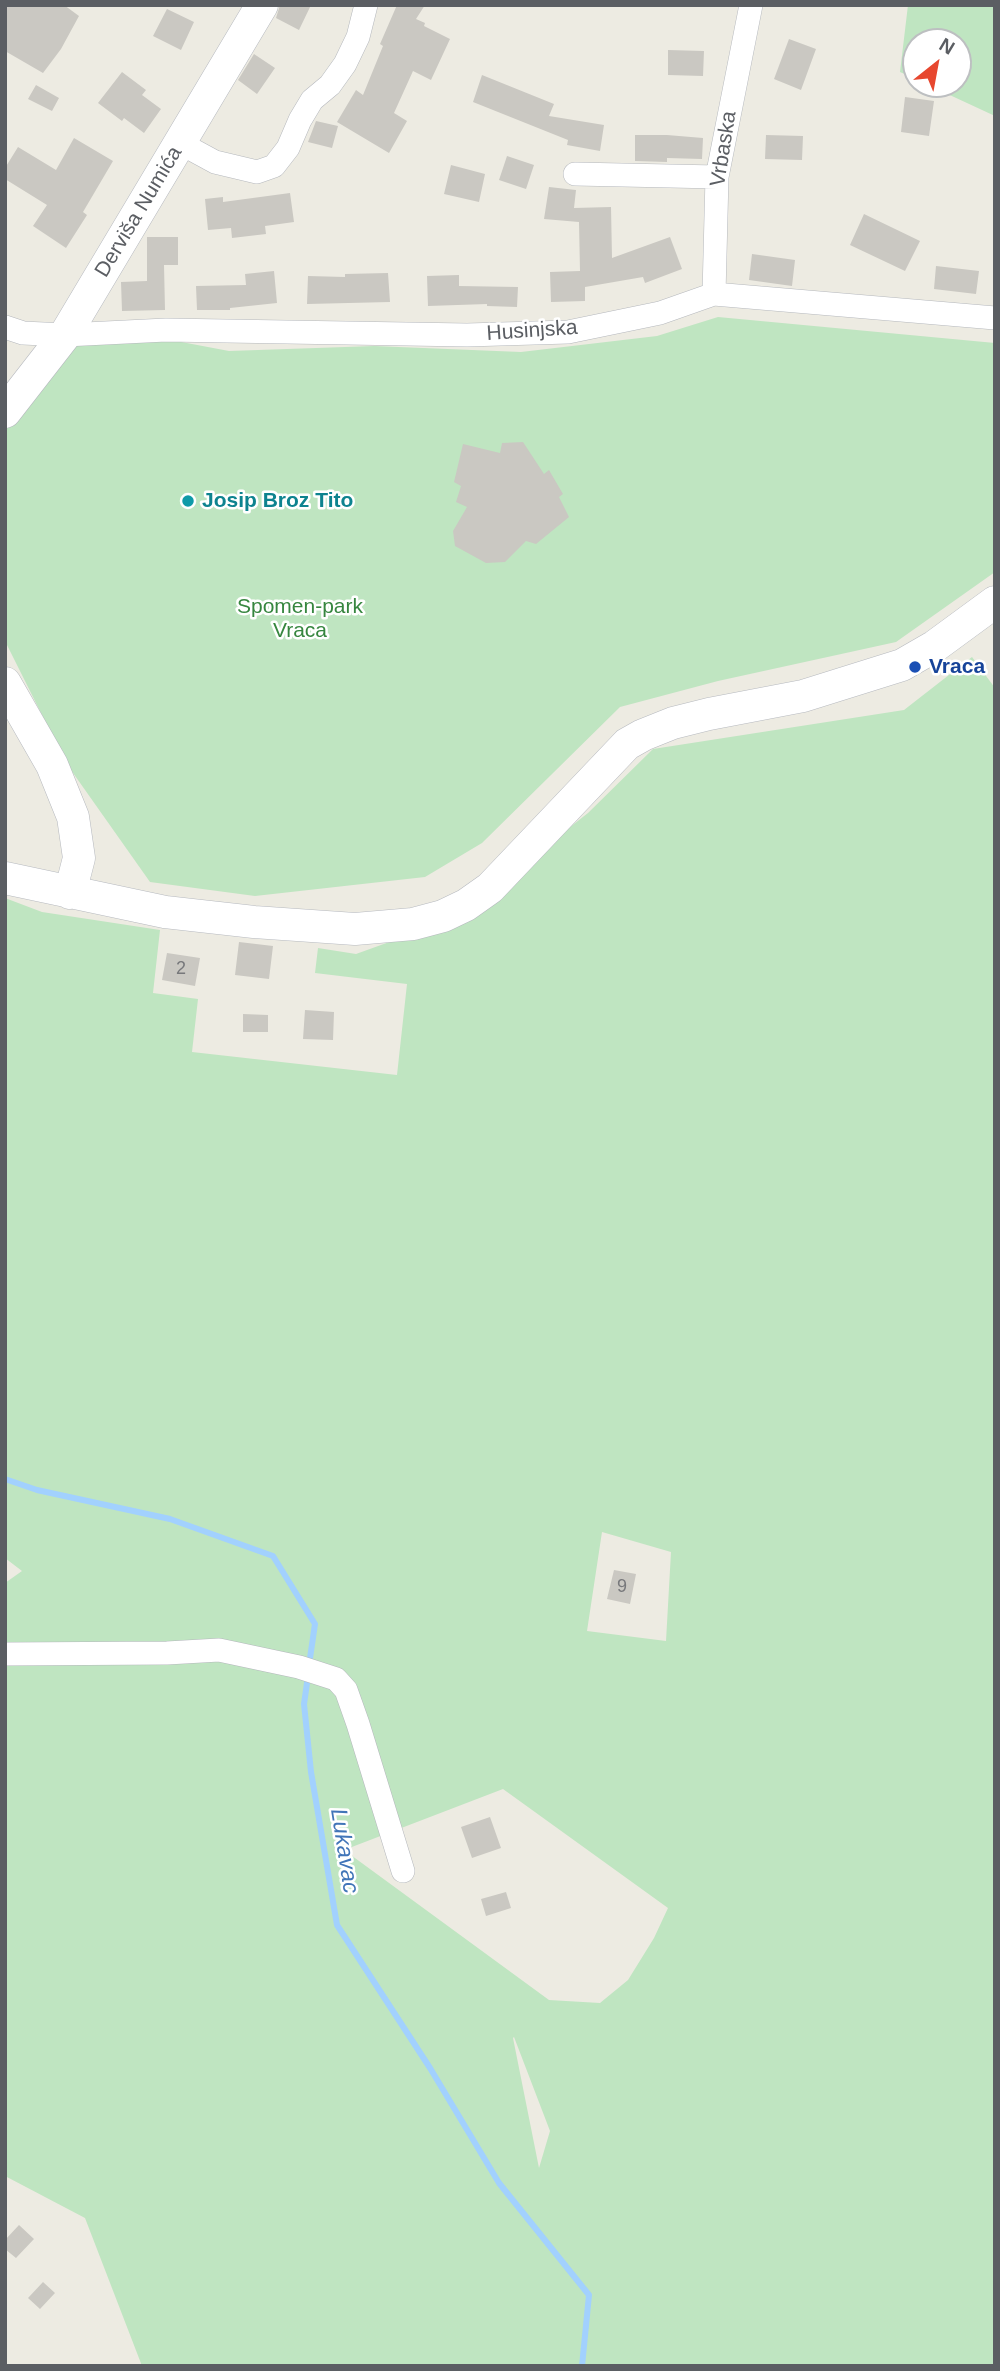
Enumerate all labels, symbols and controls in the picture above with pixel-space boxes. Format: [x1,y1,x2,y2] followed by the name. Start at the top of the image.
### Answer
[902,28,972,98] north arrow
[936,34,958,59] text: N
[706,109,742,189] street label: Vrbaska
[90,142,188,282] street label: Derviša Numića
[486,315,578,347] street label: Husinjska
[202,488,353,514] place label: Josip Broz Tito
[180,493,196,509] marker: Josip Broz Tito
[237,594,363,644] park label: Spomen-park Vraca
[929,654,985,680] place label: Vraca
[907,659,923,675] marker: Vraca
[176,958,186,980] house number: 2
[617,1576,627,1598] house number: 9
[324,1807,364,1895] water label: Lukavac

